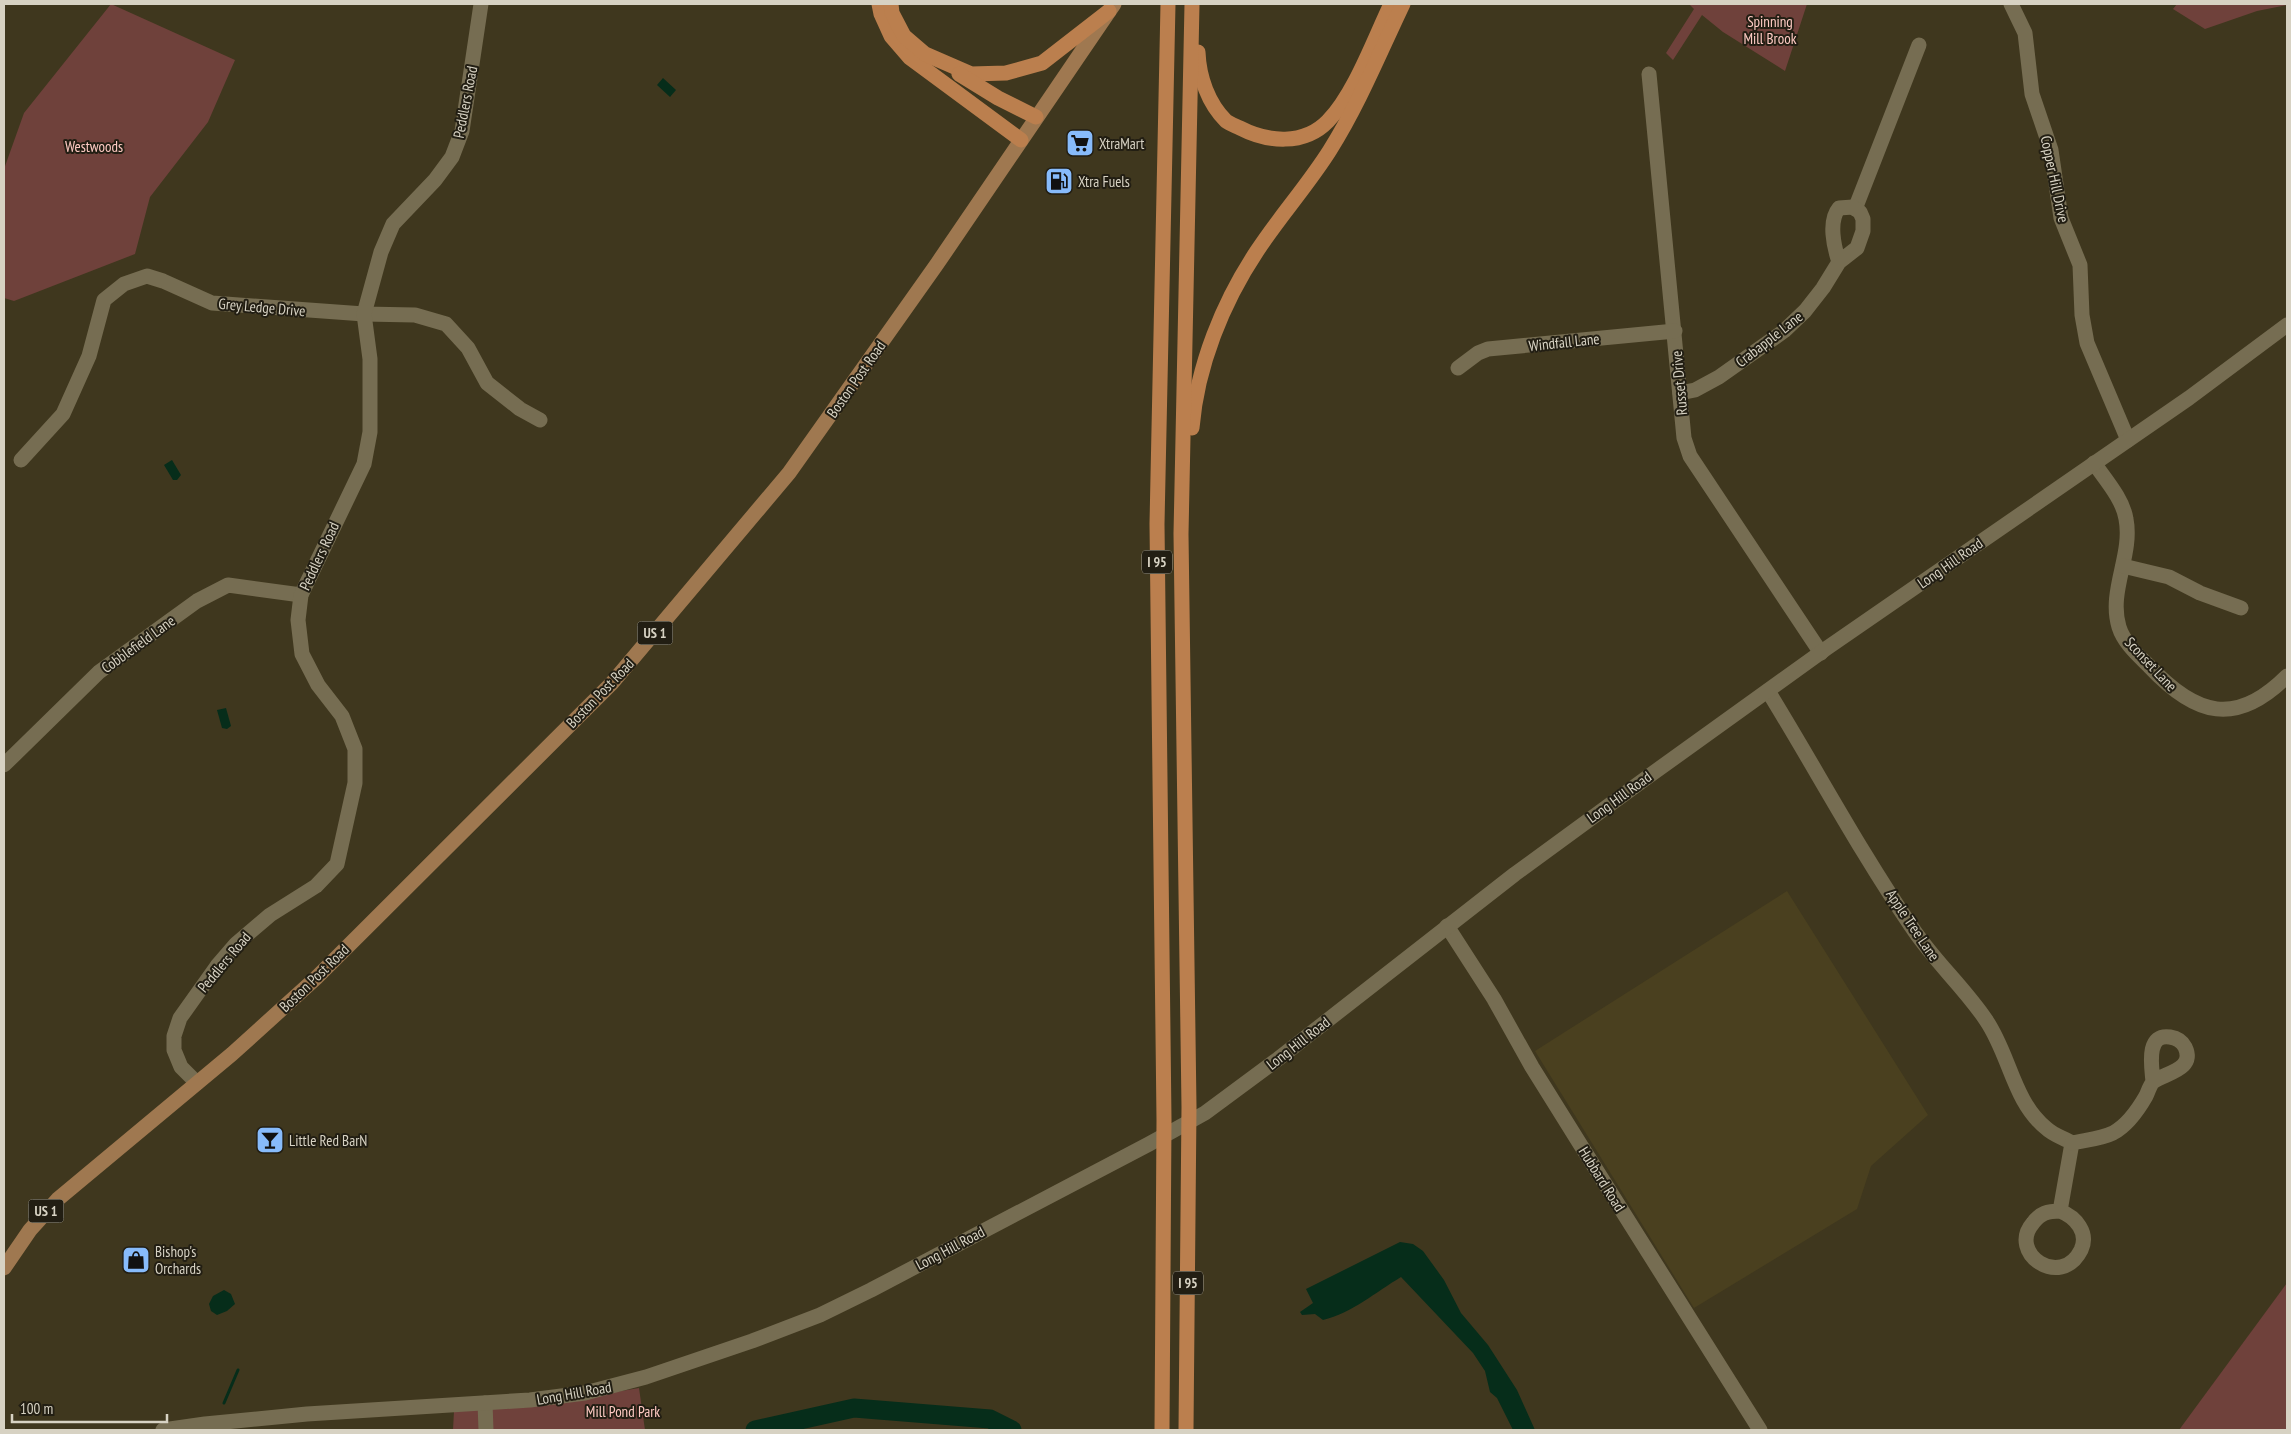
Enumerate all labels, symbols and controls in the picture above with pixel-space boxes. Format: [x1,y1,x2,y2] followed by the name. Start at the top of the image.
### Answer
[1744,12,1797,48] park label: Spinning Mill Brook
[449,64,481,140] street label: Peddlers Road
[1065,128,1095,158] supermarket icon: XtraMart
[1099,134,1144,153] place label: XtraMart
[2037,134,2073,224] street label: Copper Hill Drive
[65,137,123,156] park label: Westwoods
[1044,166,1074,196] fuel station icon: Xtra Fuels
[1078,172,1130,191] place label: Xtra Fuels
[218,294,306,320] street label: Grey Ledge Drive
[1732,307,1806,371] street label: Crabapple Lane
[1528,329,1600,355] street label: Windfall Lane
[823,337,889,421] street label: Boston Post Road
[1667,350,1691,416] street label: Russet Drive
[295,519,343,593] street label: Peddlers Road
[1914,534,1986,592] street label: Long Hill Road
[1142,550,1172,574] road number: I 95
[97,611,179,677] street label: Cobblefield Lane
[638,622,672,644] road number: US 1
[2121,633,2181,695] street label: Sconset Lane
[562,654,638,732] street label: Boston Post Road
[1583,767,1655,827] street label: Long Hill Road
[1882,886,1944,964] street label: Apple Tree Lane
[193,928,255,996] street label: Peddlers Road
[275,940,353,1016] street label: Boston Post Road
[1262,1012,1334,1074] street label: Long Hill Road
[255,1125,285,1155] bar icon: Little Red BarN
[289,1131,367,1150] place label: Little Red BarN
[1575,1143,1629,1215] street label: Hubbard Road
[28,1200,64,1222] road number: US 1
[912,1222,988,1274] street label: Long Hill Road
[155,1242,201,1278] place label: Bishop's Orchards
[121,1245,151,1275] shop icon: Bishop's Orchards
[1173,1272,1203,1295] road number: I 95
[535,1377,613,1409] street label: Long Hill Road
[12,1392,168,1424] scale bar
[20,1399,53,1418] text: 100 m
[586,1402,660,1421] park label: Mill Pond Park

